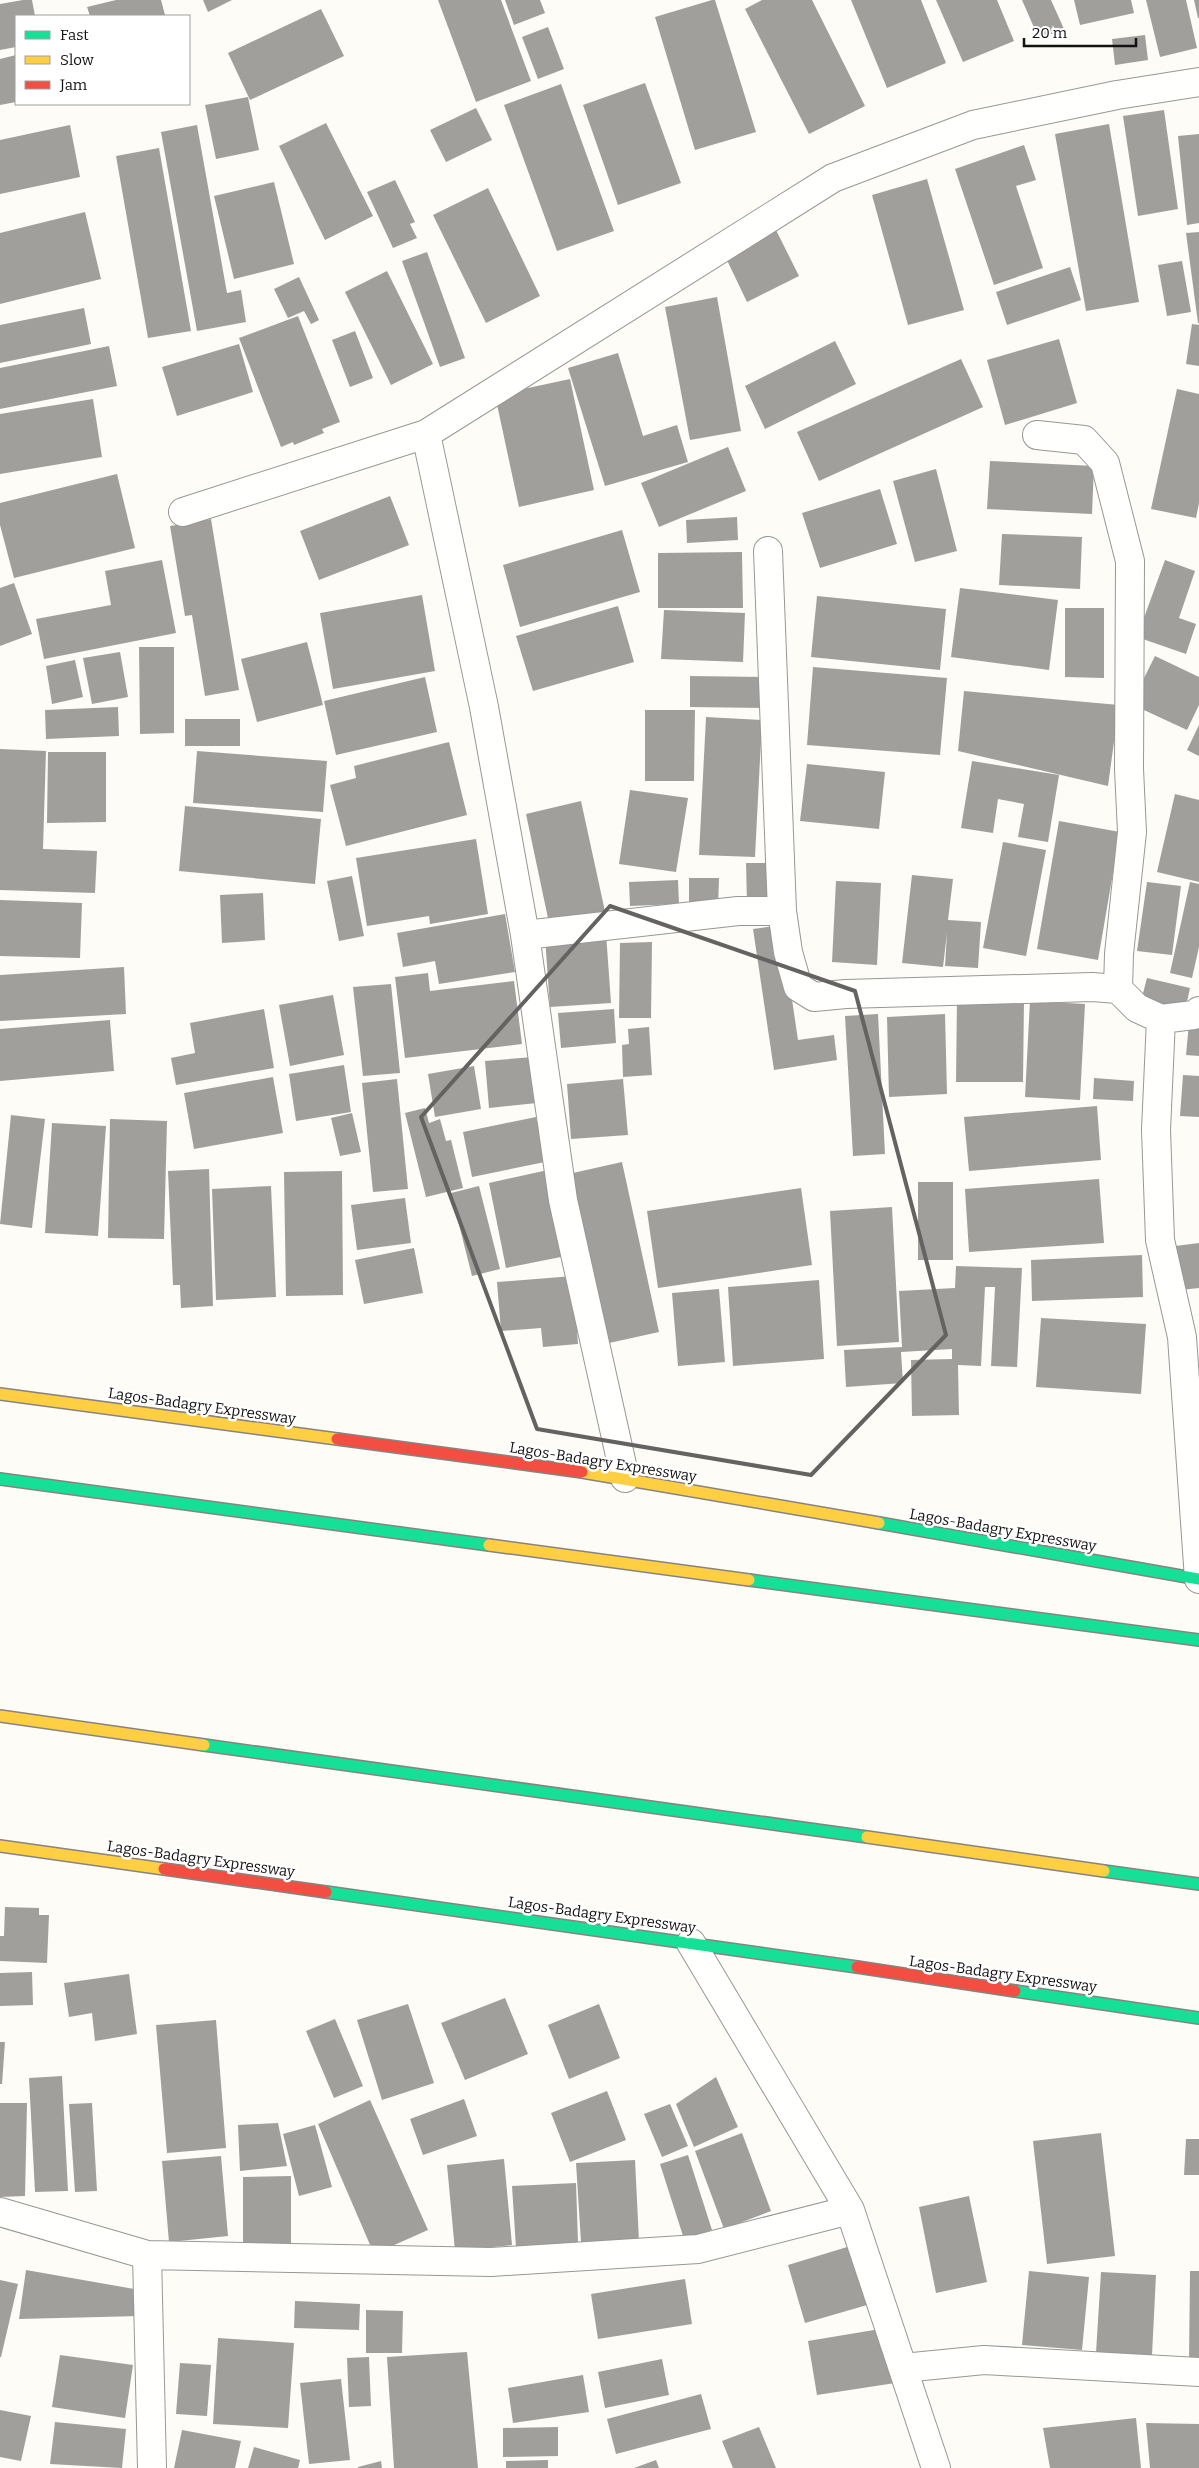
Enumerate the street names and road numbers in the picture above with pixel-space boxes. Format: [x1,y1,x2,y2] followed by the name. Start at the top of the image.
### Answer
[107,1384,297,1428] street label: Lagos-Badagry Expressway
[508,1438,698,1486] street label: Lagos-Badagry Expressway
[908,1505,1098,1555] street label: Lagos-Badagry Expressway
[106,1837,296,1881] street label: Lagos-Badagry Expressway
[507,1893,697,1937] street label: Lagos-Badagry Expressway
[908,1952,1098,1996] street label: Lagos-Badagry Expressway

